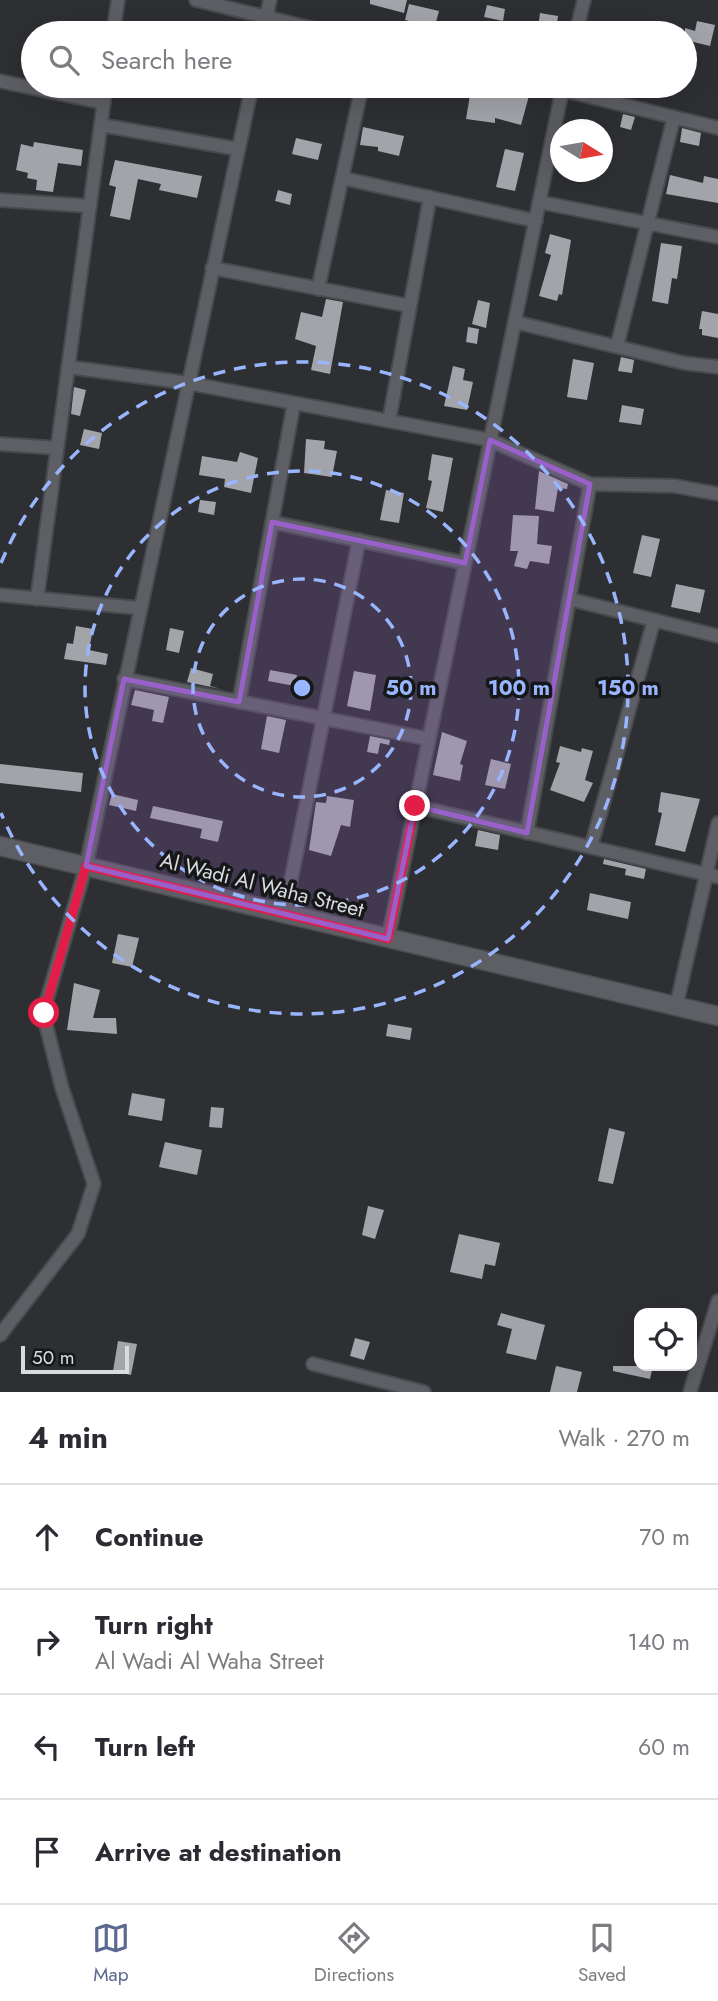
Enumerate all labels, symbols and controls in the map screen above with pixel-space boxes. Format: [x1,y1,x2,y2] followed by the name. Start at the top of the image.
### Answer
[21,21,697,98] search box
[45,41,83,79] icon: search
[101,41,233,79] text: Search here
[550,119,613,182] north arrow
[386,673,436,703] text: 50 m
[488,673,550,703] text: 100 m
[597,673,659,703] text: 150 m
[290,676,314,700] centre of rings
[399,790,430,821] route end
[157,845,367,925] street label: Al Wadi Al Waha Street
[28,997,59,1028] route start
[634,1308,697,1371] map controls
[634,1308,697,1371] button: locate
[21,1343,130,1375] scale bar
[32,1344,75,1371] text: 50 m
[28,1416,108,1459] text: 4 min
[559,1421,690,1455] text: Walk · 270 m
[28,1518,66,1556] icon: ahead
[95,1518,204,1556] text: Continue
[639,1520,690,1554] text: 70 m
[95,1606,213,1644] text: Turn right
[28,1623,66,1661] icon: right
[628,1625,690,1659] text: 140 m
[95,1644,324,1678] text: Al Wadi Al Waha Street
[28,1728,66,1766] icon: left
[95,1728,195,1766] text: Turn left
[638,1730,690,1764] text: 60 m
[28,1833,66,1871] icon: arrive
[95,1833,342,1871] text: Arrive at destination
[92,1919,130,1988] tab: Map
[314,1919,394,1988] tab: Directions
[578,1919,626,1988] tab: Saved

